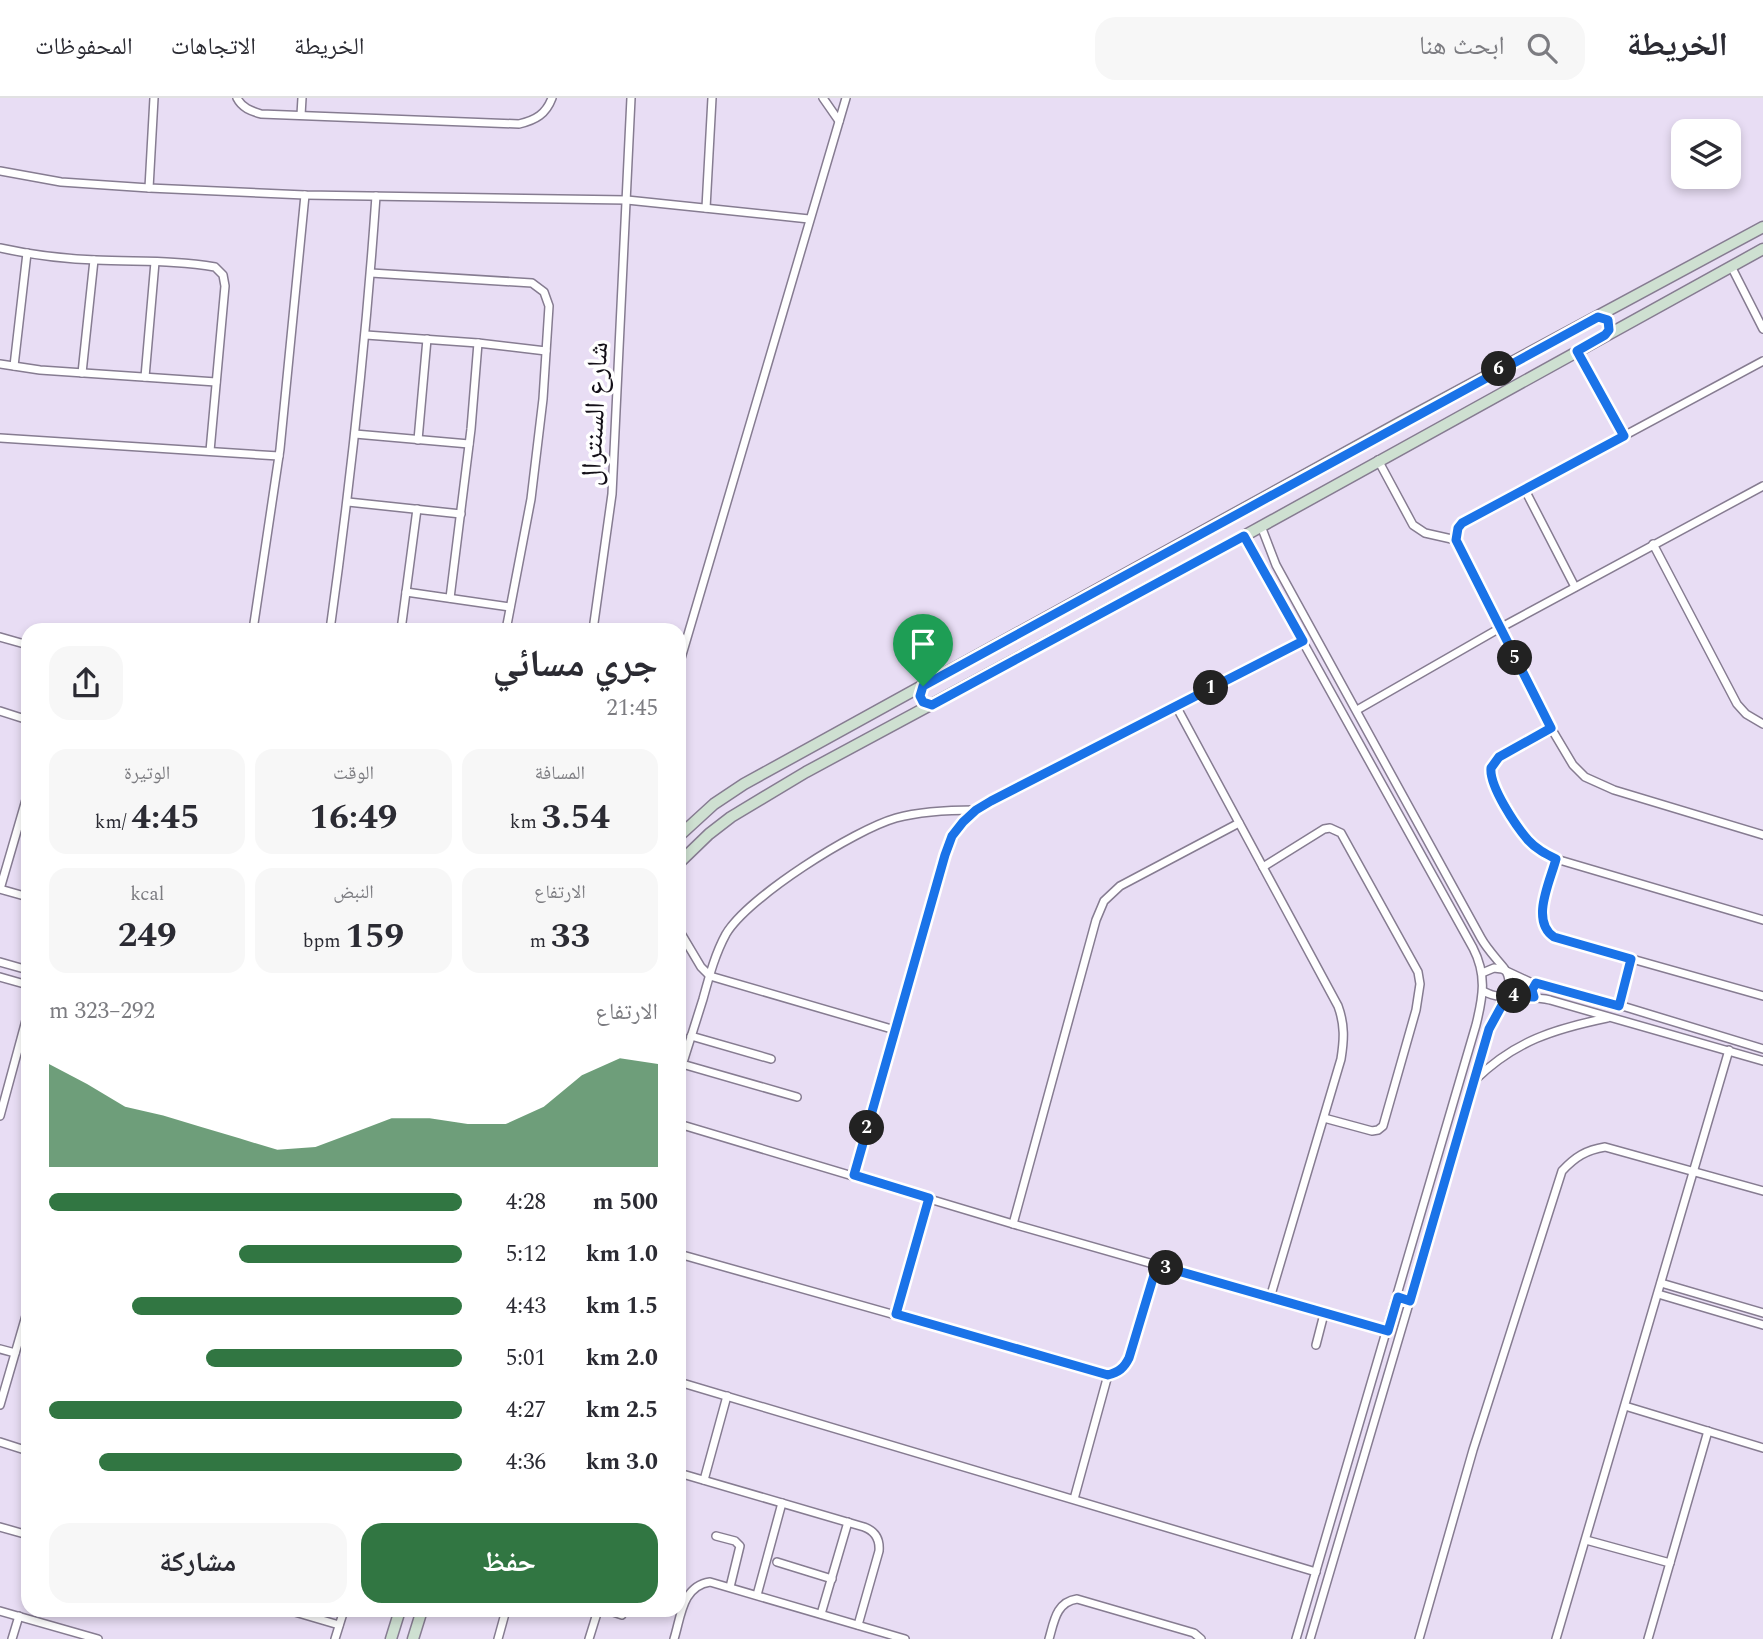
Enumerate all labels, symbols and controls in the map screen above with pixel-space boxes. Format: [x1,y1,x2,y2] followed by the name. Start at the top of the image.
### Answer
[1095,17,1585,80] search box
[1627,20,1728,70] text: الخريطة
[1419,26,1505,66] text: ابحث هنا
[35,29,133,65] text: المحفوظات
[171,29,256,65] text: الاتجاهات
[294,29,365,65] text: الخريطة
[1523,29,1561,67] icon: search
[1671,119,1741,189] map controls
[1671,119,1741,189] button: layers
[570,341,620,487] street label: شارع السنترال
[1482,352,1516,386] pin: 6
[1493,354,1504,383] text: 6
[893,614,953,686] pin
[904,625,942,663] icon: arrive
[493,636,658,694] text: جري مسائي
[1498,640,1532,676] pin: 5
[1509,643,1520,672] text: 5
[49,646,123,720] button: share
[1194,670,1228,706] pin: 1
[1205,673,1216,702] text: 1
[606,691,658,726] text: 21:45
[124,759,170,788] text: الوتيرة
[333,759,374,788] text: الوقت
[535,759,585,788] text: المسافة
[131,791,200,844] text: 4:45
[310,791,397,844] text: 16:49
[542,791,610,844] text: 3.54
[95,808,131,837] text: /km
[510,808,542,837] text: km
[333,878,374,907] text: النبض
[534,878,586,907] text: الارتفاع
[130,880,164,909] text: kcal
[118,909,177,962] text: 249
[345,910,404,963] text: 159
[551,910,590,963] text: 33
[303,927,345,956] text: bpm
[530,927,551,956] text: m
[1496,978,1532,1014] pin: 4
[1508,981,1519,1010] text: 4
[49,994,155,1029] text: 292–323 m
[595,995,658,1030] text: الارتفاع
[850,1110,884,1146] pin: 2
[861,1113,872,1142] text: 2
[506,1185,546,1220] text: 4:28
[593,1185,658,1220] text: 500 m
[506,1237,546,1272] text: 5:12
[586,1237,658,1272] text: 1.0 km
[1148,1250,1184,1286] pin: 3
[1160,1253,1171,1282] text: 3
[506,1289,546,1324] text: 4:43
[586,1289,658,1324] text: 1.5 km
[506,1341,546,1376] text: 5:01
[586,1341,658,1376] text: 2.0 km
[506,1393,546,1428] text: 4:27
[586,1393,658,1428] text: 2.5 km
[506,1445,546,1480] text: 4:36
[586,1445,658,1480] text: 3.0 km
[49,1523,347,1603] button: مشاركة
[361,1523,658,1603] button: حفظ

